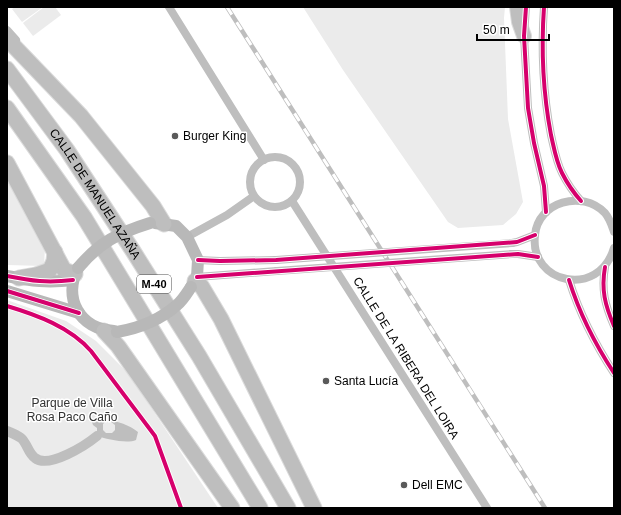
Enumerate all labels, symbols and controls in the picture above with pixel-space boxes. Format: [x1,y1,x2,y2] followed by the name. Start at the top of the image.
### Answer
[477,16,549,42] scale bar
[483,23,510,37] text: 50 m
[47,126,143,262] street label: CALLE DE MANUEL AZAÑA
[183,129,246,143] place label: Burger King
[170,131,180,141] marker: Burger King
[350,274,462,442] street label: CALLE DE LA RIBERA DEL LOIRA
[137,275,171,293] road number: M-40
[334,374,398,388] place label: Santa Lucía
[321,376,331,386] marker: Santa Lucía
[27,396,118,424] park label: Parque de Villa Rosa Paco Caño
[412,478,463,492] place label: Dell EMC
[399,480,409,490] marker: Dell EMC

